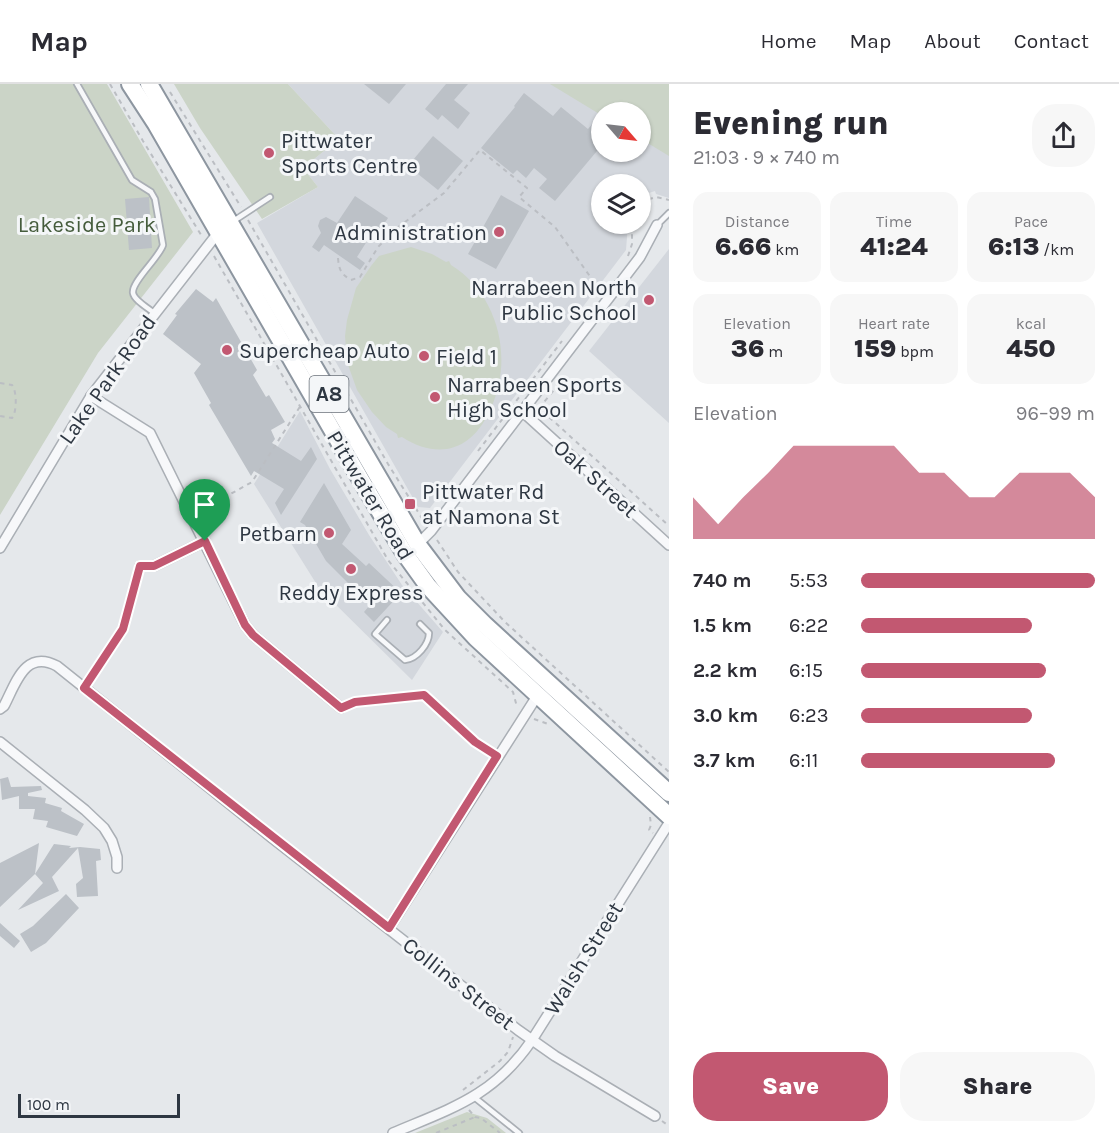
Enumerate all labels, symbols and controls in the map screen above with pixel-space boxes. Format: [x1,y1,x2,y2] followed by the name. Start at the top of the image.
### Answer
[30,25,88,58] text: Map
[761,29,817,53] text: Home
[850,29,891,53] text: Map
[924,29,981,53] text: About
[1014,29,1089,53] text: Contact
[591,102,651,162] north arrow
[591,102,651,234] map controls
[693,104,889,142] text: Evening run
[1032,104,1095,167] button: share
[281,128,418,179] place label: Pittwater Sports Centre
[262,146,276,160] marker: Pittwater Sports Centre
[693,146,840,169] text: 21:03 · 9 × 740 m
[591,174,651,234] button: layers
[18,212,156,238] park label: Lakeside Park
[725,212,789,231] text: Distance
[876,212,912,231] text: Time
[1014,212,1048,231] text: Pace
[334,220,487,246] place label: Administration
[492,225,506,239] marker: Administration
[715,231,771,262] text: 6.66
[860,231,928,262] text: 41:24
[988,231,1040,262] text: 6:13
[771,240,799,259] text: km
[1040,240,1074,259] text: /km
[471,275,637,326] place label: Narrabeen North Public School
[642,293,656,307] marker: Narrabeen North Public School
[54,310,162,449] street label: Lake Park Road
[723,314,791,333] text: Elevation
[858,314,930,333] text: Heart rate
[1016,314,1046,333] text: kcal
[731,333,764,364] text: 36
[854,333,896,364] text: 159
[1006,333,1056,364] text: 450
[239,338,410,364] place label: Supercheap Auto
[764,342,783,361] text: m
[896,342,934,361] text: bpm
[220,343,234,357] marker: Supercheap Auto
[436,344,497,370] place label: Field 1
[417,349,431,363] marker: Field 1
[447,372,622,423] place label: Narrabeen Sports High School
[310,376,348,412] road number: A8
[428,390,442,404] marker: Narrabeen Sports High School
[693,402,778,425] text: Elevation
[1016,402,1095,425] text: 96–99 m
[321,426,419,565] street label: Pittwater Road
[548,434,643,523] street label: Oak Street
[179,479,230,541] pin
[422,479,560,530] place label: Pittwater Rd at Namona St
[188,488,221,521] icon: arrive
[403,497,417,511] marker: Pittwater Rd at Namona St
[239,521,317,547] place label: Petbarn
[322,526,336,540] marker: Petbarn
[344,562,358,576] marker: Reddy Express
[693,569,752,592] text: 740 m
[789,569,828,592] text: 5:53
[278,580,424,606] place label: Reddy Express
[693,614,752,637] text: 1.5 km
[789,614,828,637] text: 6:22
[693,659,757,682] text: 2.2 km
[789,659,823,682] text: 6:15
[693,704,758,727] text: 3.0 km
[789,704,828,727] text: 6:23
[693,749,756,772] text: 3.7 km
[789,749,818,772] text: 6:11
[539,897,629,1020] street label: Walsh Street
[397,932,520,1036] street label: Collins Street
[693,1052,888,1121] button: Save
[900,1052,1095,1121] button: Share
[18,1091,180,1118] scale bar
[27,1095,70,1114] text: 100 m

